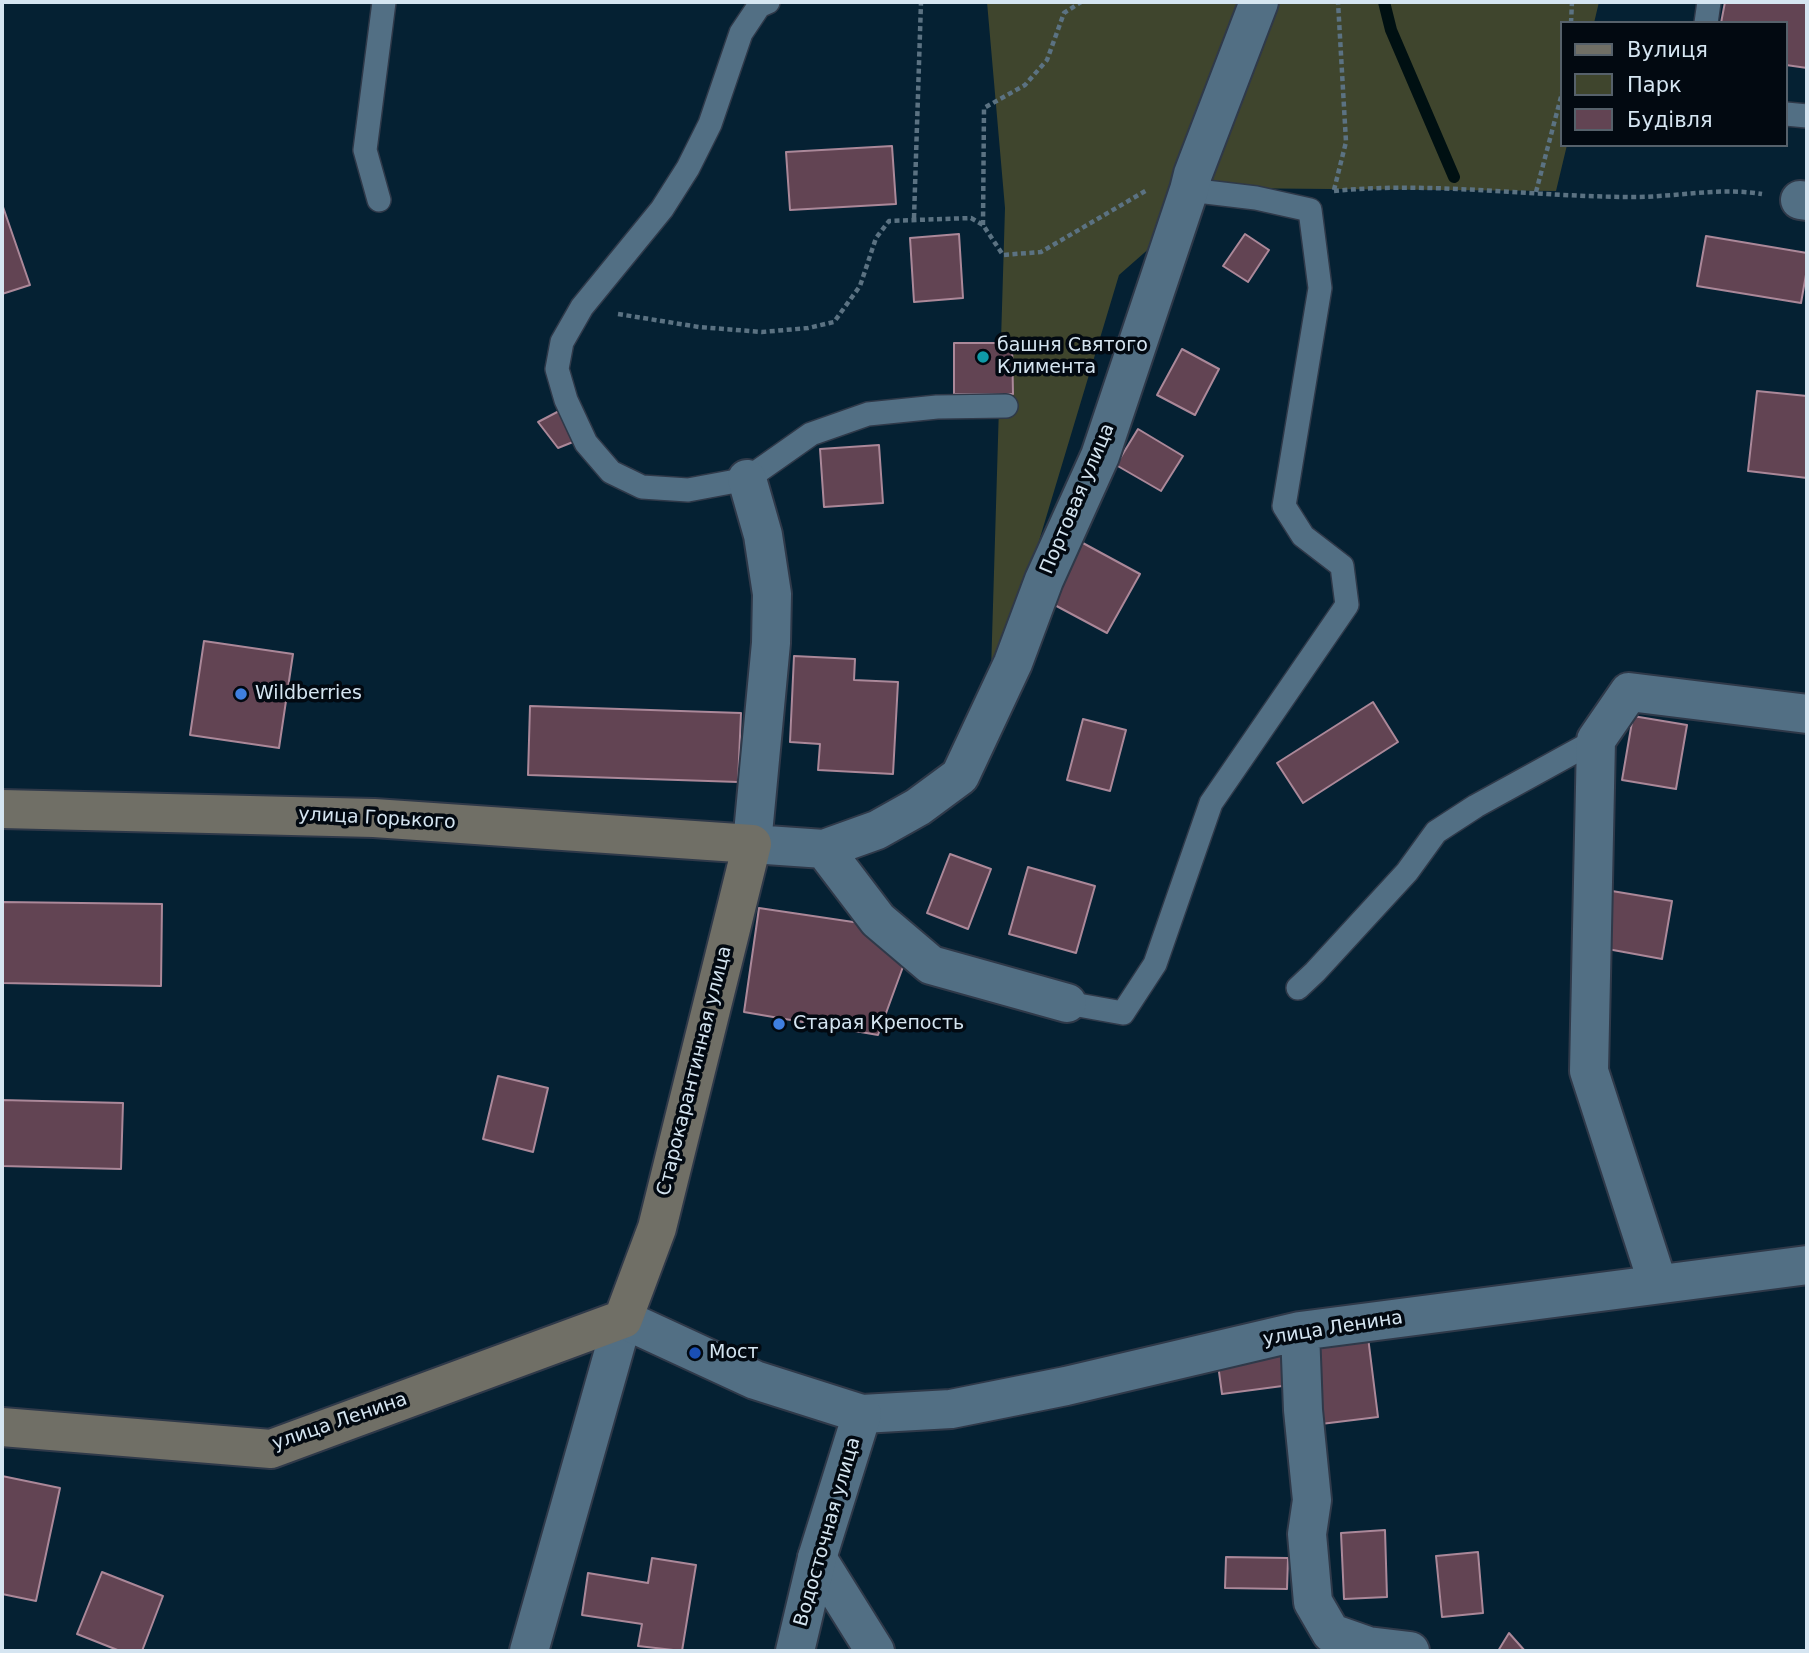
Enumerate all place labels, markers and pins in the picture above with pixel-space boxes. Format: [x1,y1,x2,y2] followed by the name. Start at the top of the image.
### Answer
[997,335,1148,379] place label: башня Святого Климента
[975,349,991,365] marker: башня Святого Климента
[255,683,362,705] place label: Wildberries
[233,686,249,702] marker: Wildberries
[793,1013,964,1035] place label: Старая Крепость
[771,1016,787,1032] marker: Старая Крепость
[709,1342,759,1364] place label: Мост
[687,1345,703,1361] marker: Мост

